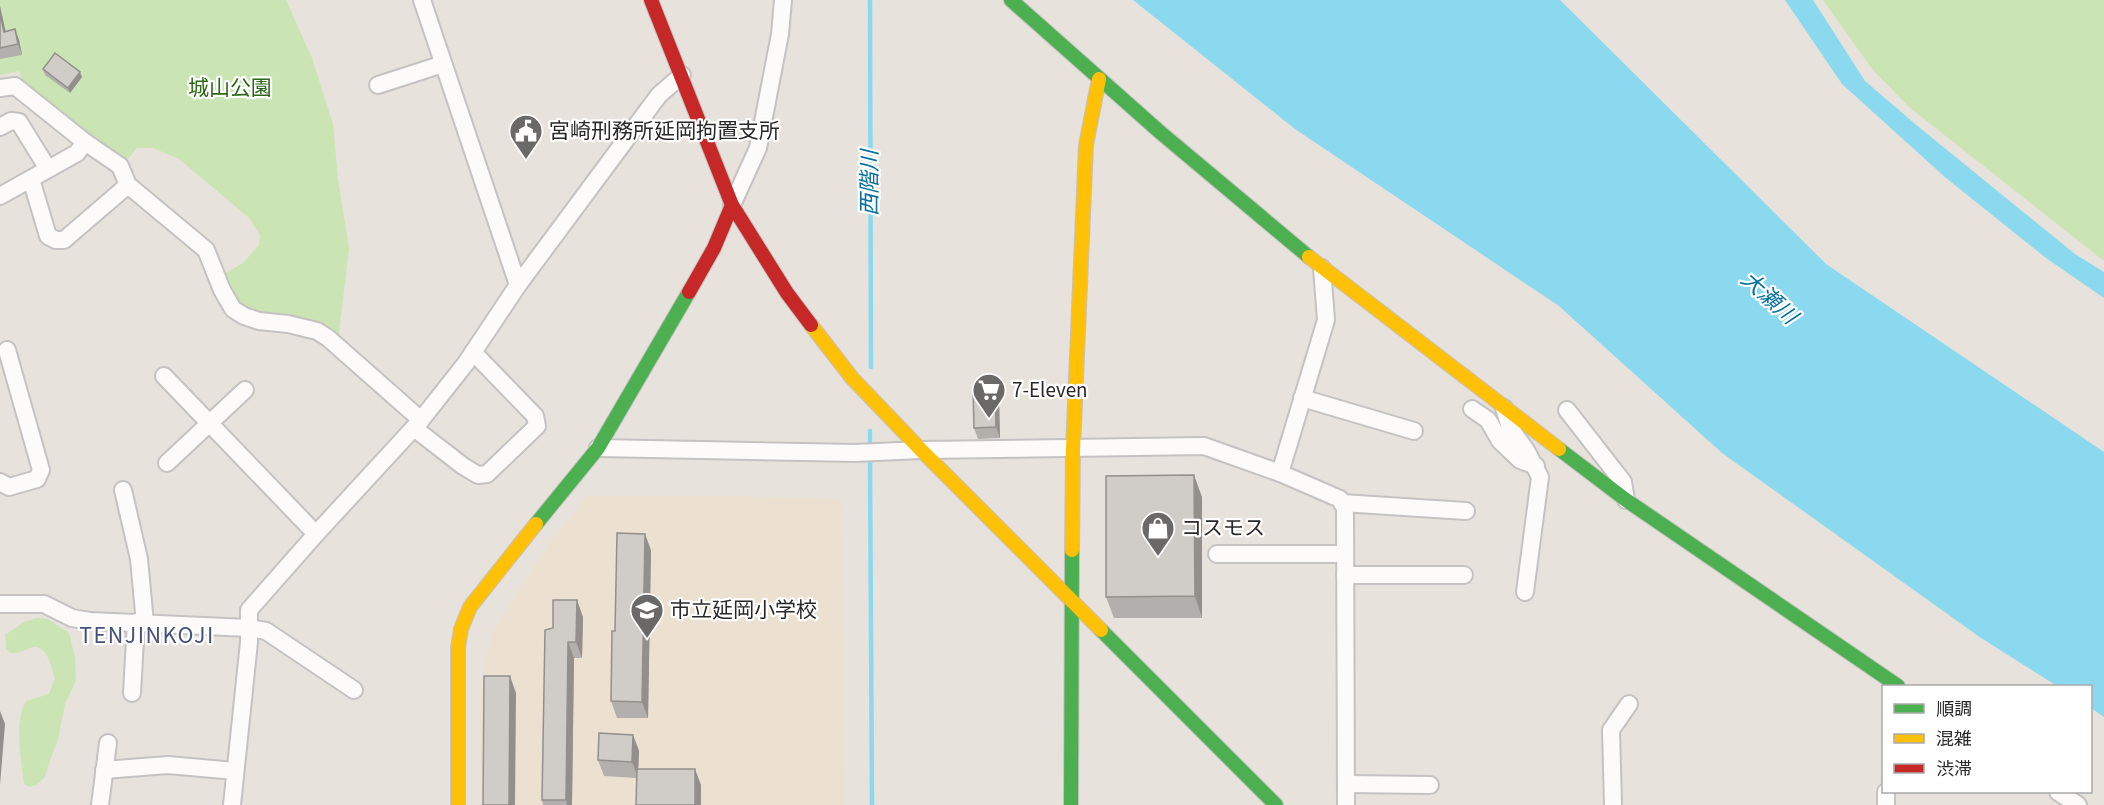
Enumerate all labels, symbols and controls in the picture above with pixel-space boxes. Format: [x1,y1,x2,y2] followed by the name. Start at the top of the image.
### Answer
[188,73,272,103] park label: 城山公園
[508,113,544,160] public building icon: 宮崎刑務所延岡拘置支所
[549,116,780,146] place label: 宮崎刑務所延岡拘置支所
[854,148,886,216] water label: 西階川
[1734,264,1806,333] water label: 大瀬川
[971,372,1007,419] supermarket icon: 7-Eleven
[1012,375,1088,405] place label: 7-Eleven
[1140,510,1176,557] shop icon: コスモス
[1181,513,1265,543] place label: コスモス
[629,592,665,639] school or university icon: 市立延岡小学校
[670,595,817,625] place label: 市立延岡小学校
[79,618,215,653] district label: TENJINKOJI
[1882,685,2092,793] legend
[1936,697,1972,722] text: 順調
[1936,727,1972,752] text: 混雑
[1936,757,1972,782] text: 渋滞

